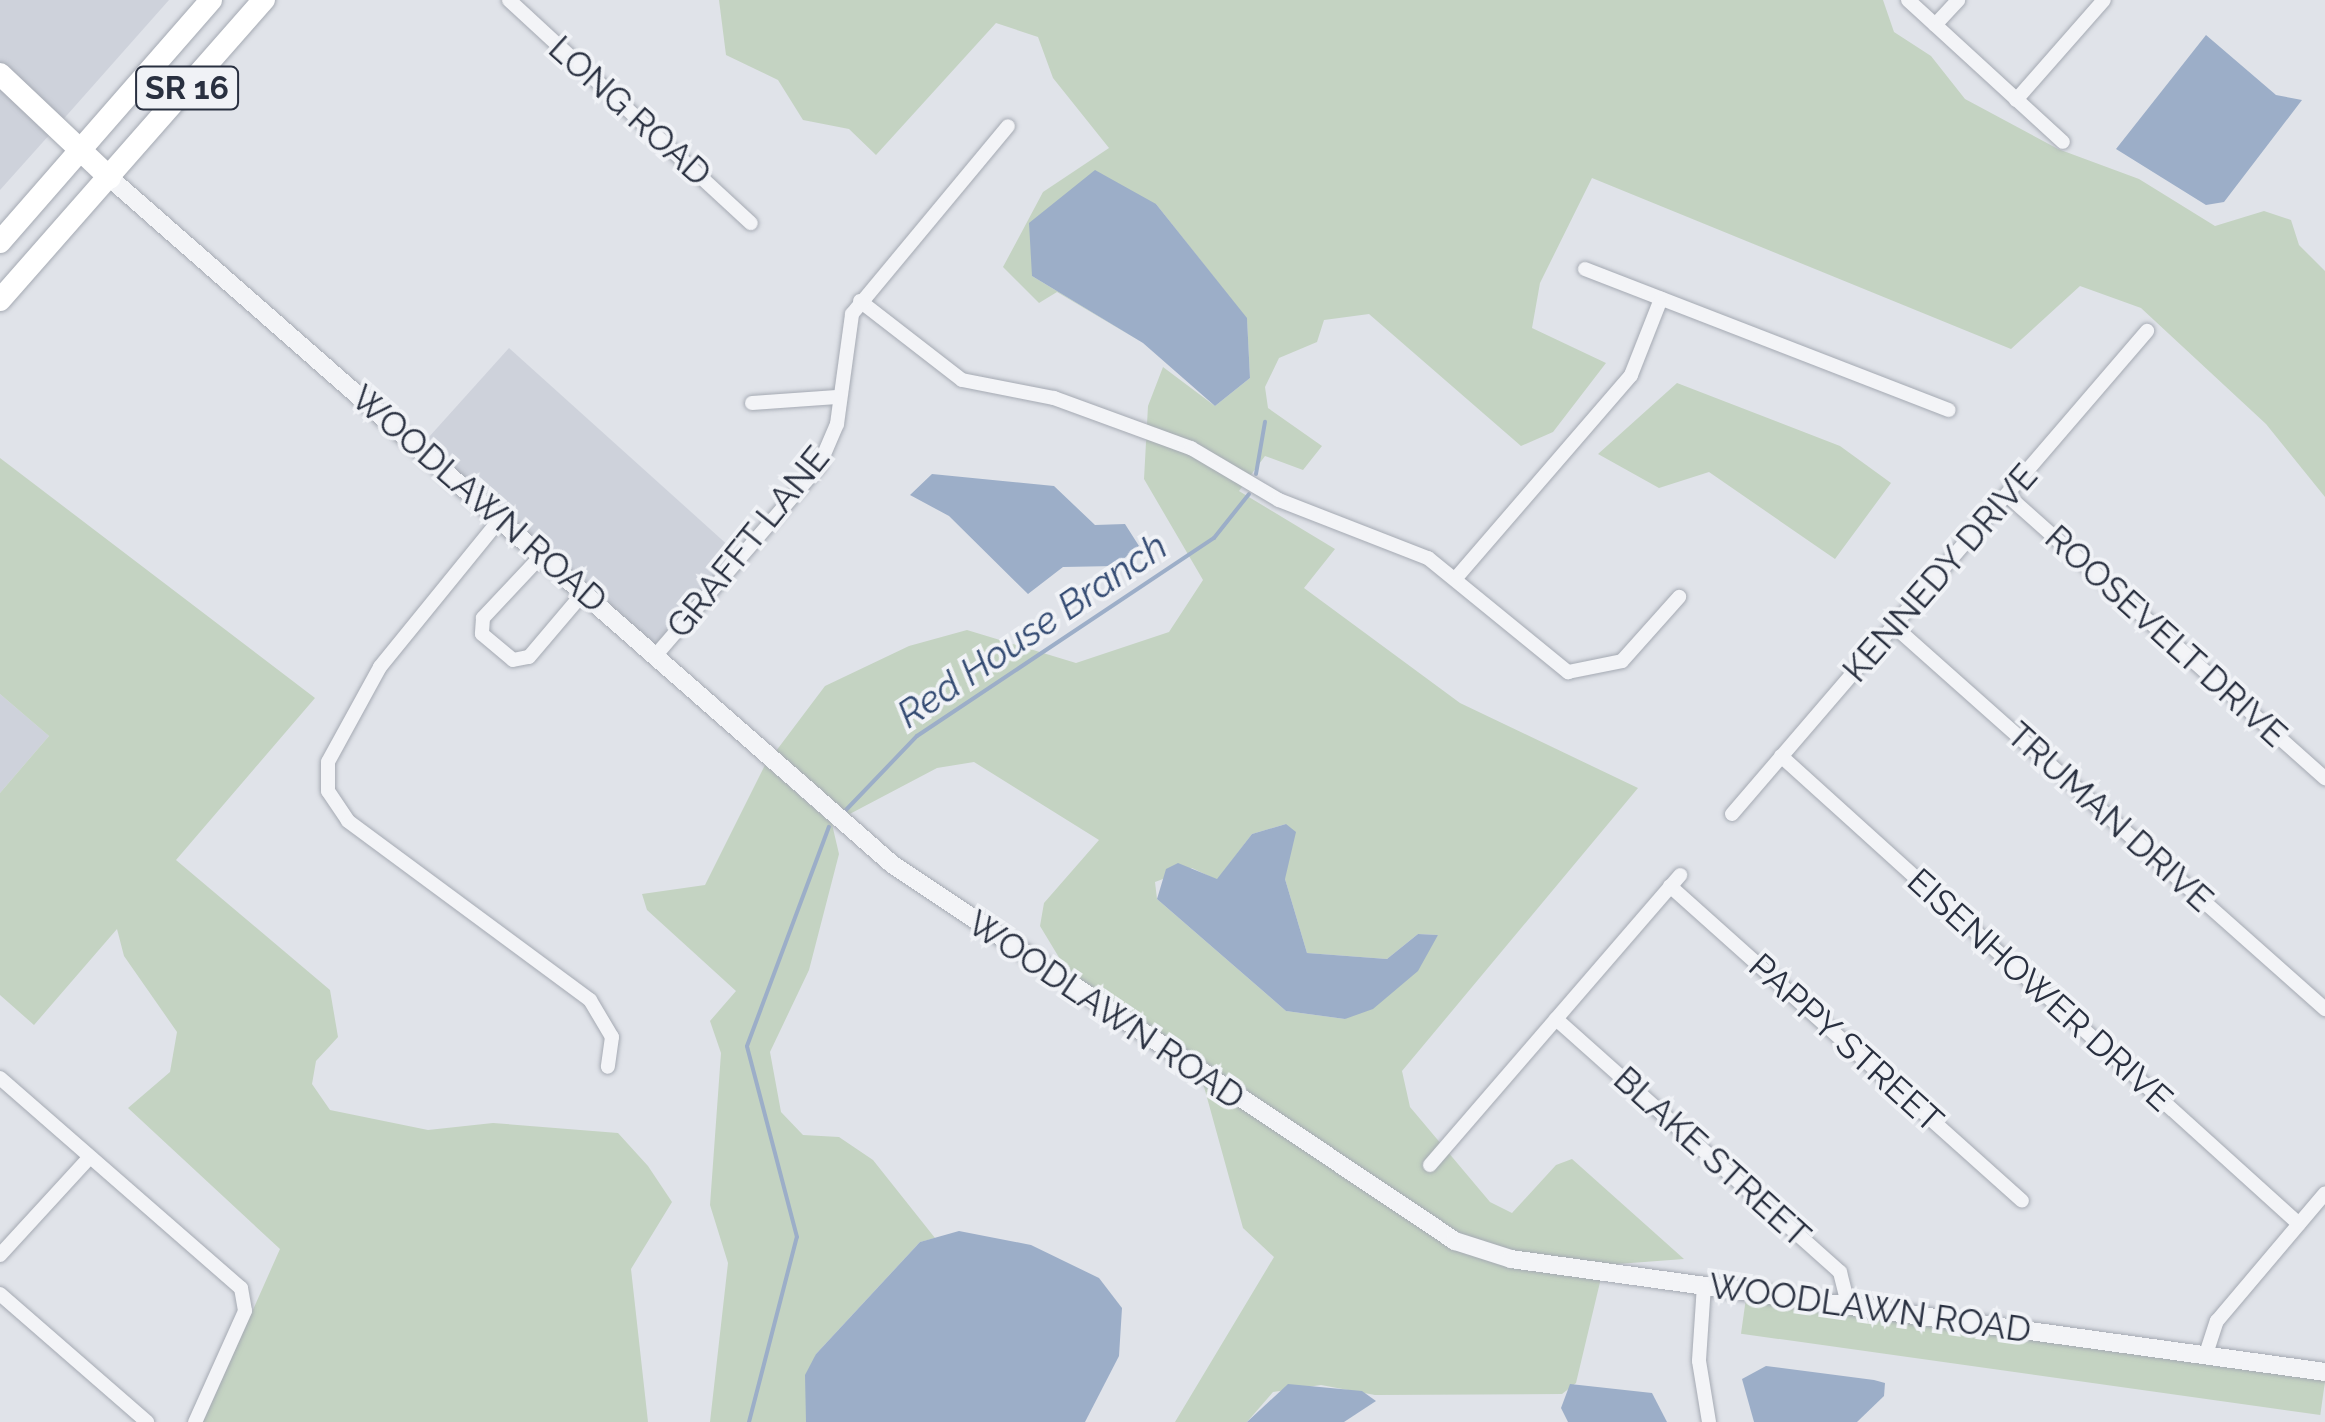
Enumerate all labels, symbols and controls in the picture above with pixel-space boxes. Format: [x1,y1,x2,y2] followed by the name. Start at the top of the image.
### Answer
[540,27,720,195] street label: LONG ROAD
[134,61,240,115] road number: SR 16
[343,377,615,621] street label: WOODLAWN ROAD
[658,437,838,647] street label: GRAFFT LANE
[1834,455,2046,691] street label: KENNEDY DRIVE
[2036,516,2296,756] street label: ROOSEVELT DRIVE
[888,523,1176,737] water label: Red House Branch
[1998,714,2222,920] street label: TRUMAN DRIVE
[1899,860,2181,1120] street label: EISENHOWER DRIVE
[960,902,1252,1118] street label: WOODLAWN ROAD
[1740,944,1952,1142] street label: PAPPY STREET
[1605,1058,1819,1256] street label: BLAKE STREET
[1706,1265,2034,1351] street label: WOODLAWN ROAD

